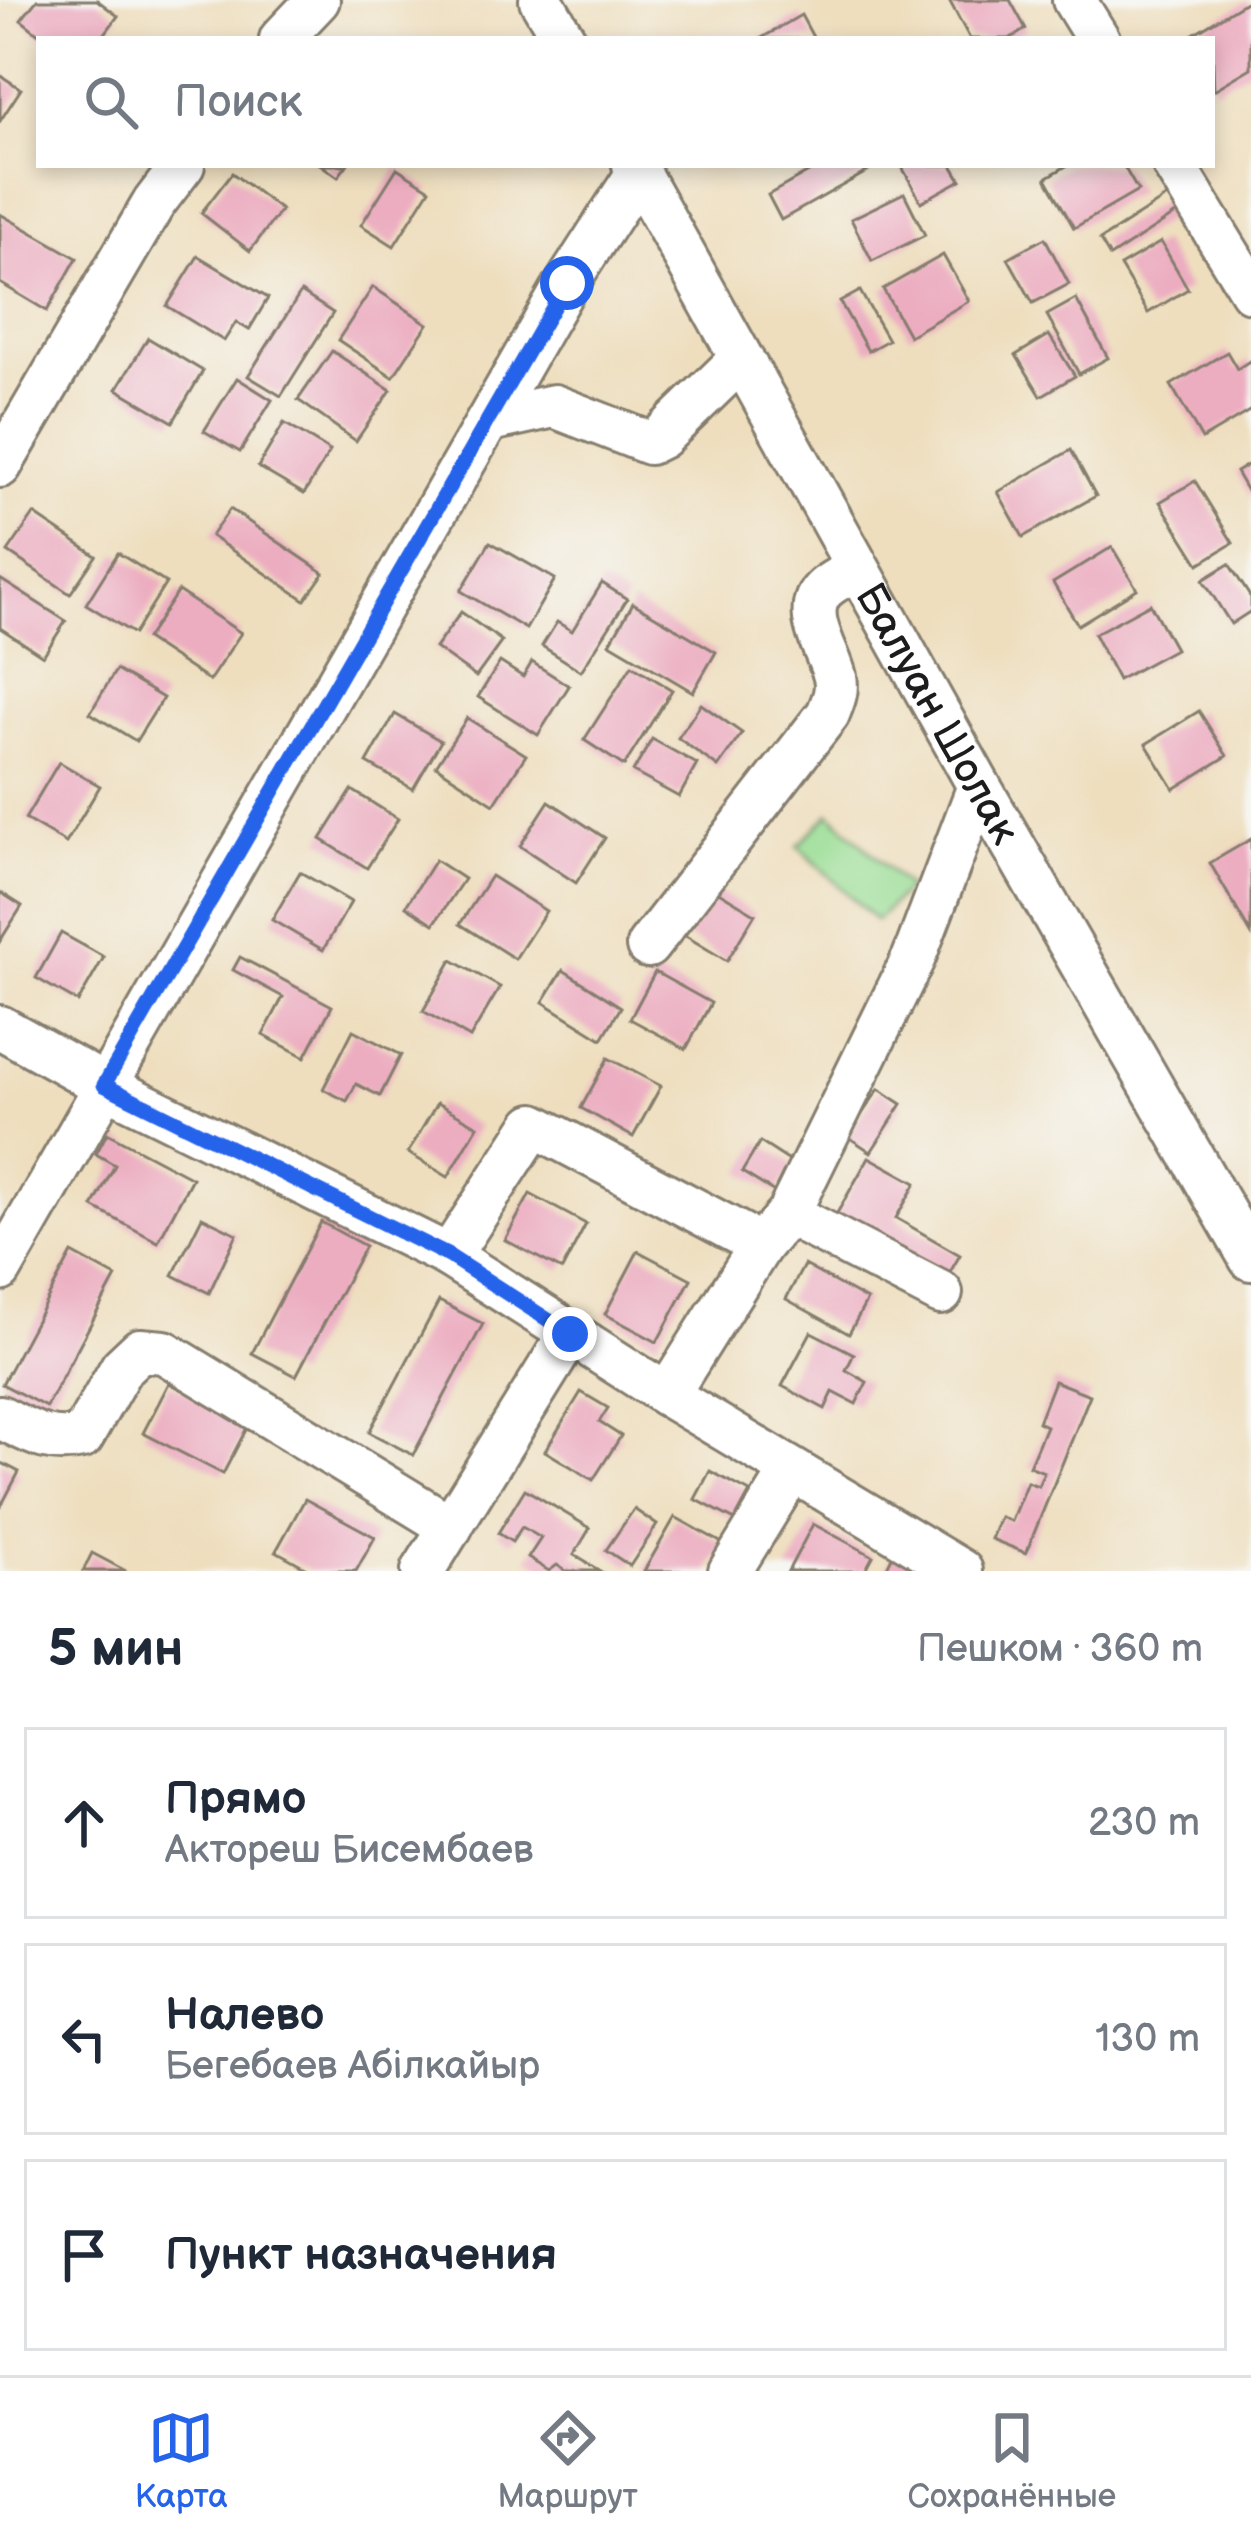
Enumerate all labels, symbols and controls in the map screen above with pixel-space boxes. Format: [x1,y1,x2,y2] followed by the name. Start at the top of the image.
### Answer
[36,36,1215,168] search box
[78,69,144,135] icon: search
[174,75,302,130] text: Поиск
[540,256,594,310] route start
[844,575,1030,854] street label: Балуан Шолак
[543,1307,597,1361] route end
[48,1619,183,1680] text: 5 мин
[917,1626,1203,1673] text: Пешком · 360 m
[165,1772,306,1827] text: Прямо
[51,1790,117,1856] icon: ahead
[1088,1800,1200,1847] text: 230 m
[165,1827,533,1874] text: Актореш Бисембаев
[165,1988,324,2043] text: Налево
[51,2006,117,2072] icon: left
[1095,2016,1200,2063] text: 130 m
[165,2043,540,2090] text: Бегебаев Абілкайыр
[51,2222,117,2288] icon: arrive
[165,2228,557,2283] text: Пункт назначения
[135,2405,228,2517] tab: Карта
[498,2405,638,2517] tab: Маршрут
[908,2405,1116,2517] tab: Сохранённые

